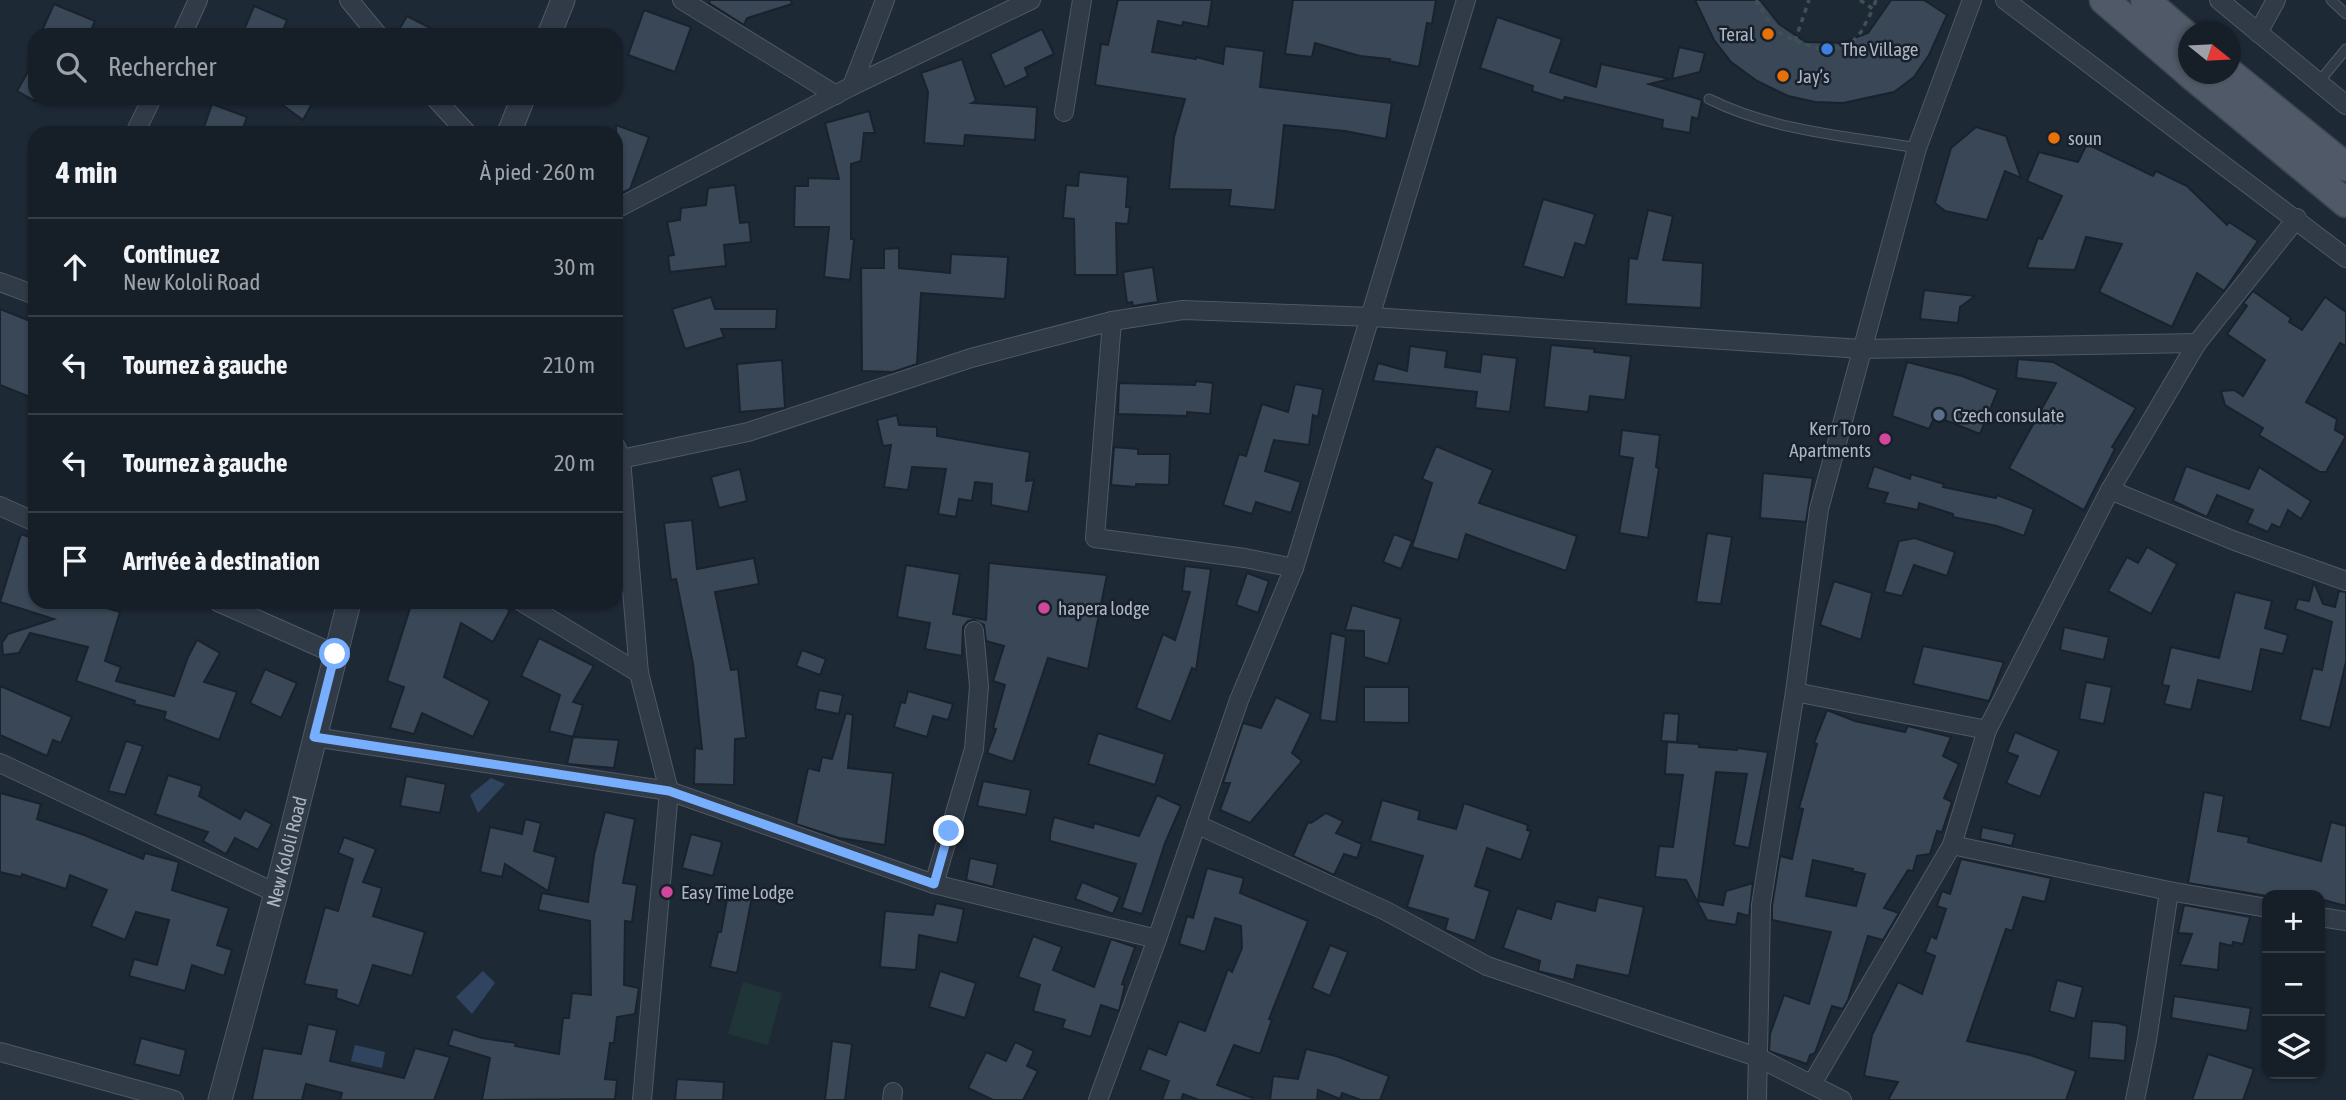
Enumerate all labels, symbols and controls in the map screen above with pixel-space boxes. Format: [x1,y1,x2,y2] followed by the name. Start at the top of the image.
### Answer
[2178,21,2241,84] north arrow
[1719,23,1754,45] place label: Teral
[1760,26,1776,42] marker: Teral
[28,28,623,105] search box
[1841,38,1918,60] place label: The Village
[1819,41,1835,57] marker: The Village
[52,48,90,86] icon: search
[108,52,216,82] text: Rechercher
[1797,65,1830,87] place label: Jay’s
[1775,68,1791,84] marker: Jay’s
[2068,127,2102,149] place label: soun
[2046,130,2062,146] marker: soun
[56,155,117,189] text: 4 min
[480,159,595,185] text: À pied · 260 m
[123,239,219,269] text: Continuez
[56,248,94,286] icon: ahead
[554,254,595,280] text: 30 m
[123,269,260,295] text: New Kololi Road
[56,346,94,384] icon: left
[123,350,288,380] text: Tournez à gauche
[543,352,595,378] text: 210 m
[1953,404,2064,426] place label: Czech consulate
[1931,407,1947,423] marker: Czech consulate
[1789,417,1871,461] place label: Kerr Toro Apartments
[1877,431,1893,447] marker: Kerr Toro Apartments
[56,444,94,482] icon: left
[123,448,288,478] text: Tournez à gauche
[554,450,595,476] text: 20 m
[56,542,94,580] icon: arrive
[123,546,320,576] text: Arrivée à destination
[1058,597,1150,619] place label: hapera lodge
[1036,600,1052,616] marker: hapera lodge
[319,638,350,669] route start
[262,794,311,910] street label: New Kololi Road
[933,815,964,846] route end
[681,881,794,903] place label: Easy Time Lodge
[659,884,675,900] marker: Easy Time Lodge
[2262,890,2325,1079] map controls
[2262,890,2325,953] button: +
[2262,953,2325,1016] button: −
[2262,1016,2325,1079] button: layers

